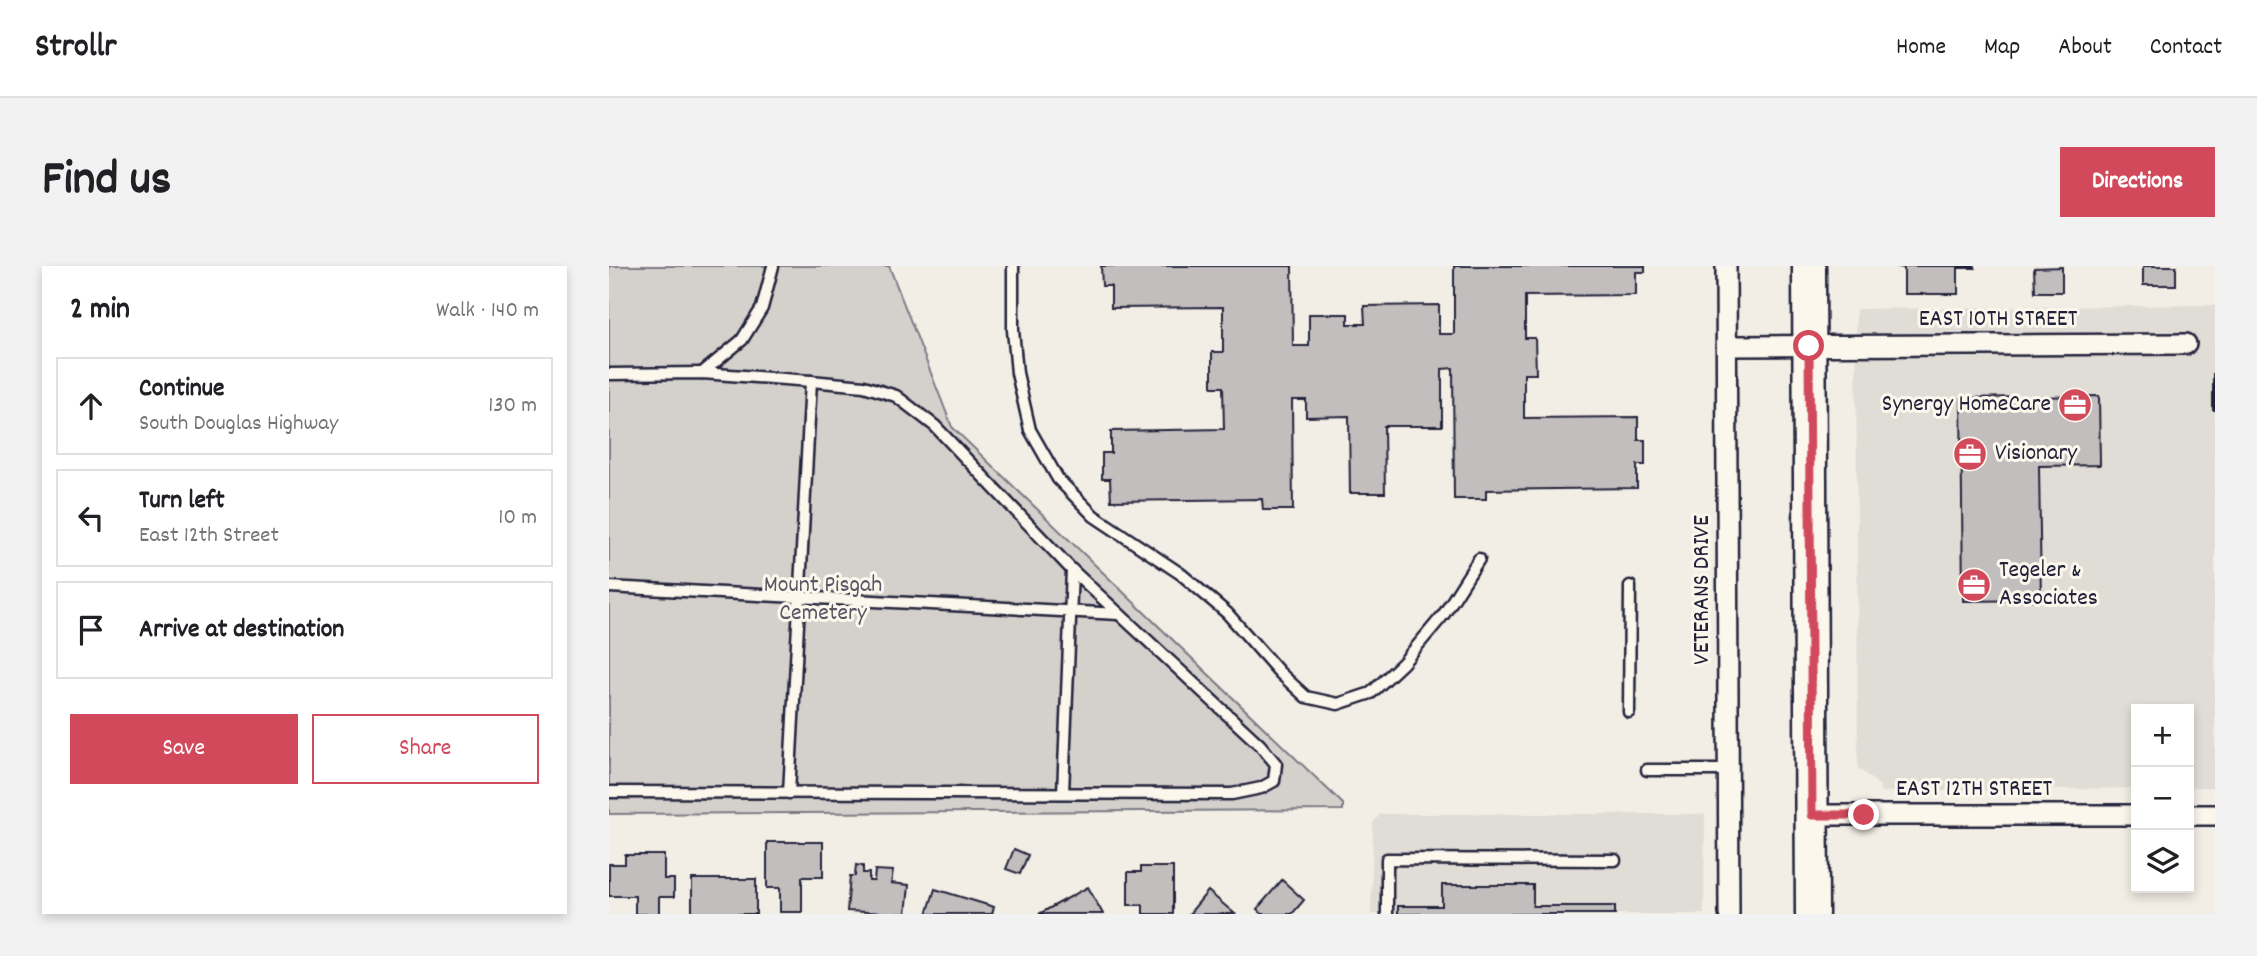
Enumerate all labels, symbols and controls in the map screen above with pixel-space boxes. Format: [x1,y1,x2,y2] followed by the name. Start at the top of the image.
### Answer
[35,25,117,72] text: Strollr
[1896,31,1946,65] text: Home
[1984,31,2020,65] text: Map
[2058,31,2112,65] text: About
[2150,31,2222,65] text: Contact
[42,147,171,217] text: Find us
[2060,147,2215,217] button: Directions
[70,290,130,333] text: 2 min
[436,295,539,328] text: Walk · 140 m
[1919,303,2078,337] street label: EAST 10TH STREET
[1793,330,1824,361] route start
[139,371,224,408] text: Continue
[2056,386,2094,424] office icon: Synergy HomeCare
[72,387,110,425] icon: ahead
[1882,388,2051,422] place label: Synergy HomeCare
[488,390,537,423] text: 130 m
[139,408,338,441] text: South Douglas Highway
[1951,435,1989,473] office icon: Visionary
[1995,437,2078,471] place label: Visionary
[139,483,225,520] text: Turn left
[72,499,110,537] icon: left
[498,502,537,535] text: 10 m
[1686,515,1720,665] street label: VETERANS DRIVE
[139,520,279,553] text: East 12th Street
[1999,554,2098,616] place label: Tegeler & Associates
[1955,566,1993,604] office icon: Tegeler & Associates
[764,569,882,631] park label: Mount Pisgah Cemetery
[72,611,110,649] icon: arrive
[139,612,344,649] text: Arrive at destination
[2131,704,2194,893] map controls
[2131,704,2194,767] button: +
[70,714,298,784] button: Save
[312,714,539,784] button: Share
[2131,767,2194,830] button: −
[1896,773,2052,807] street label: EAST 12TH STREET
[1848,799,1879,830] route end
[2131,830,2194,893] button: layers

